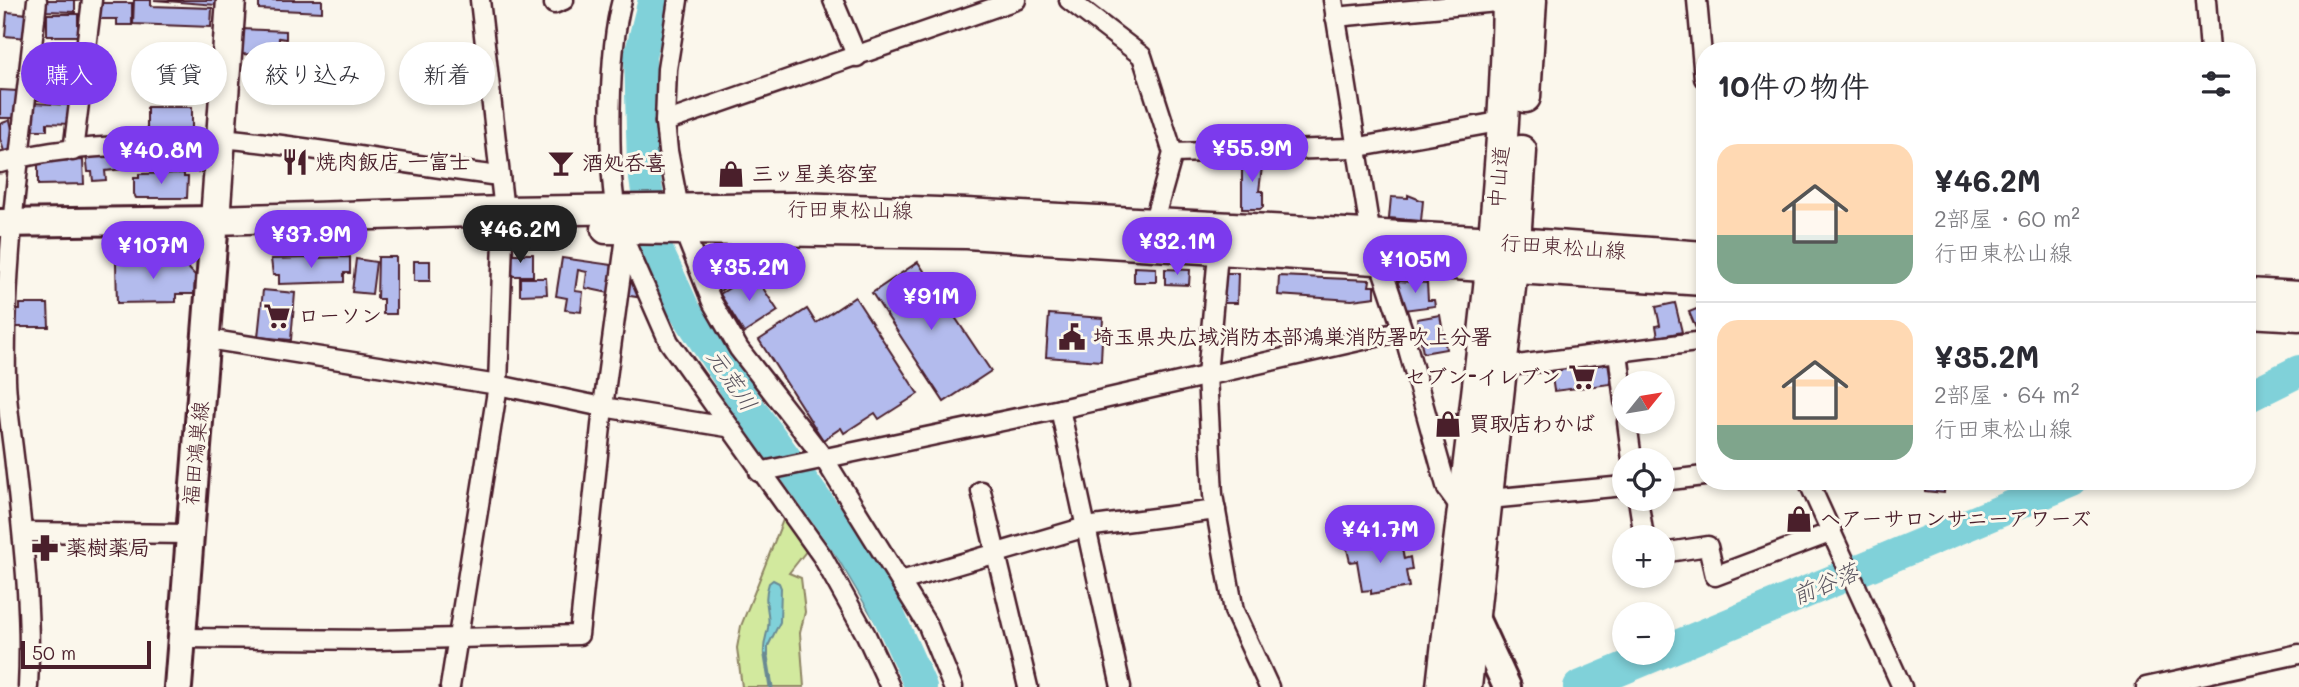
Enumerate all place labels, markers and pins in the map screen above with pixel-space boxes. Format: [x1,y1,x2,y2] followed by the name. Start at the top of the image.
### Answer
[1195,124,1309,184] pin: ¥55.9M
[104,127,218,186] pin: ¥40.8M
[280,147,310,177] restaurant icon: 焼肉飯店 一富士
[316,147,471,174] place label: 焼肉飯店 一富士
[546,148,576,178] bar icon: 酒処呑喜
[582,148,666,175] place label: 酒処呑喜
[716,159,746,189] shop icon: 三ッ星美容室
[752,159,878,186] place label: 三ッ星美容室
[463,205,577,265] pin: ¥46.2M
[254,210,368,270] pin: ¥37.9M
[1120,218,1234,277] pin: ¥32.1M
[104,222,202,281] pin: ¥107M
[1366,236,1464,295] pin: ¥105M
[692,244,806,303] pin: ¥35.2M
[890,272,972,332] pin: ¥91M
[262,301,292,331] supermarket icon: ローソン
[298,301,382,328] place label: ローソン
[1057,322,1087,352] public building icon: 埼玉県央広域消防本部鴻巣消防署吹上分署
[1093,322,1492,349] place label: 埼玉県央広域消防本部鴻巣消防署吹上分署
[1405,362,1561,389] place label: セブン-イレブン
[1567,362,1597,392] supermarket icon: セブン-イレブン
[1433,409,1463,439] shop icon: 買取店わかば
[1469,409,1595,436] place label: 買取店わかば
[1784,504,1814,534] shop icon: ヘアーサロンサニーアワーズ
[1820,504,2091,531] place label: ヘアーサロンサニーアワーズ
[1323,505,1437,565] pin: ¥41.7M
[30,533,60,563] pharmacy icon: 薬樹薬局
[66,533,150,560] place label: 薬樹薬局

